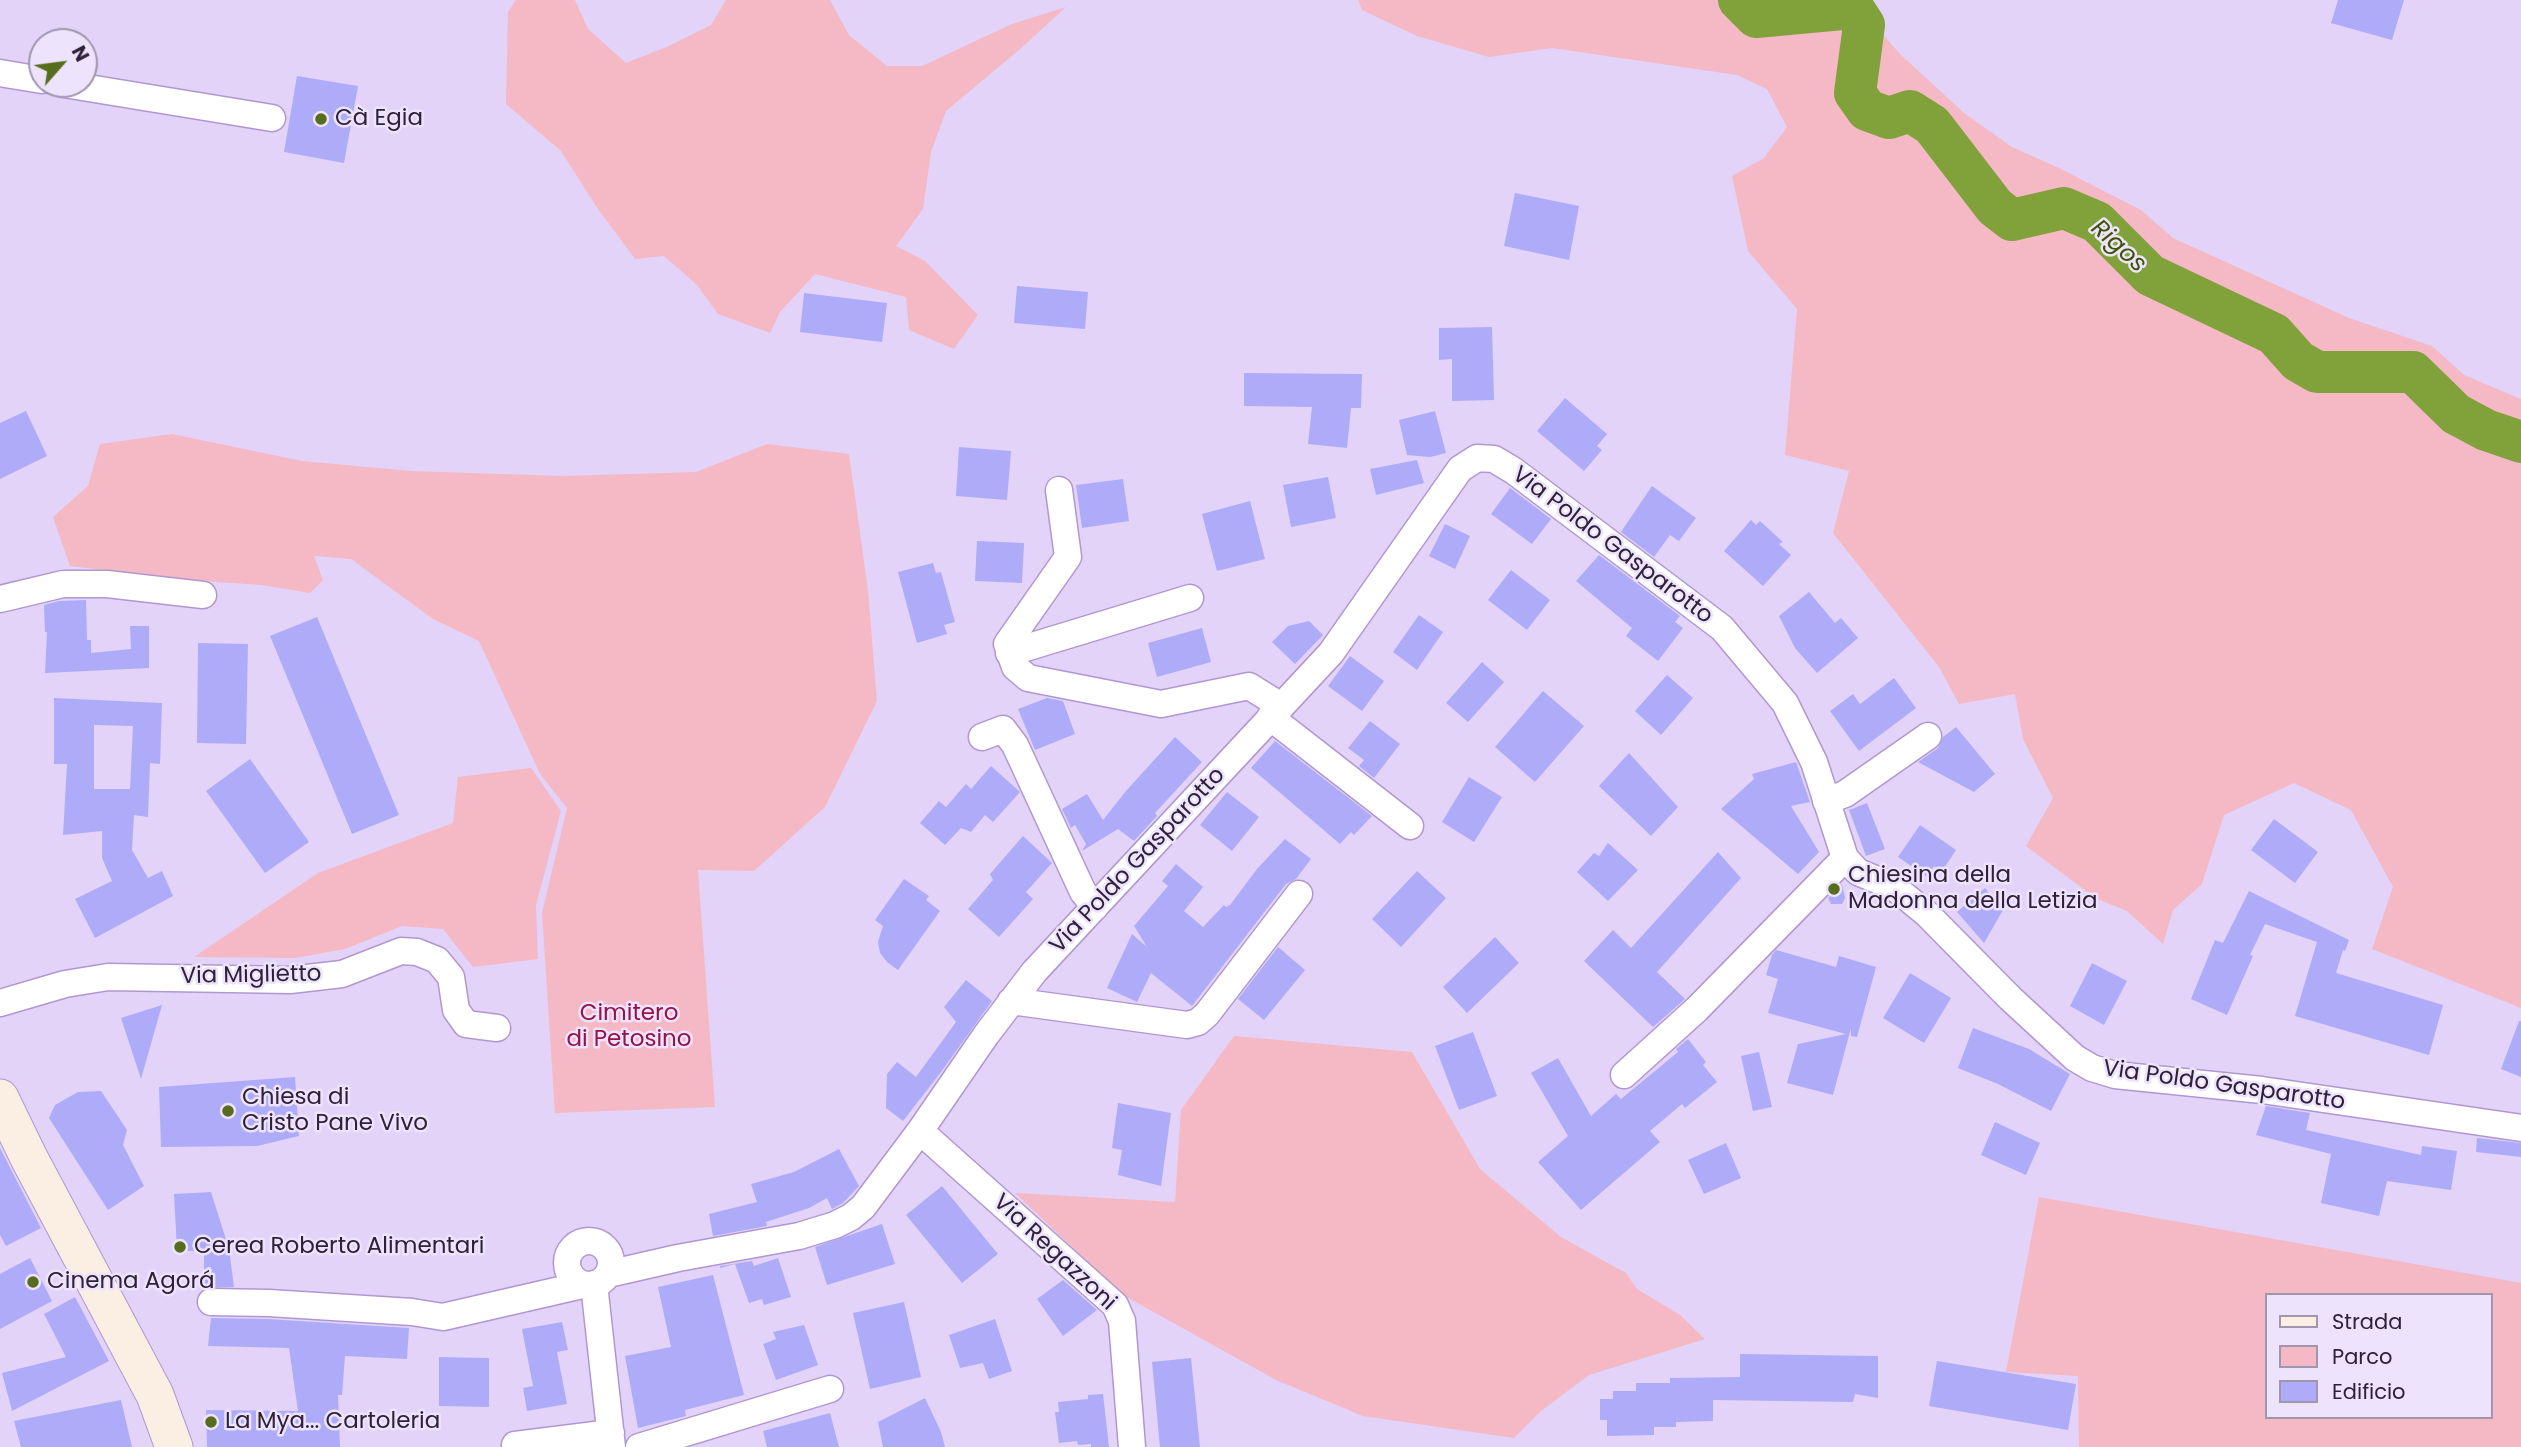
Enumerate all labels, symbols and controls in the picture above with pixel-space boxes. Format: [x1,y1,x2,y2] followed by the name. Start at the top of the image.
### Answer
[28,28,98,98] north arrow
[65,41,95,66] text: N
[335,105,423,133] place label: Cà Egia
[313,111,329,127] marker: Cà Egia
[2084,215,2152,279] water label: Rigos
[1506,461,1718,631] street label: Via Poldo Gasparotto
[1045,762,1231,960] street label: Via Poldo Gasparotto
[1848,862,2097,916] place label: Chiesina della Madonna della Letizia
[1826,881,1842,897] marker: Chiesina della Madonna della Letizia
[180,961,322,991] street label: Via Miglietto
[566,1000,692,1054] park label: Cimitero di Petosino
[2101,1055,2347,1117] street label: Via Poldo Gasparotto
[242,1084,428,1138] place label: Chiesa di Cristo Pane Vivo
[220,1103,236,1119] marker: Chiesa di Cristo Pane Vivo
[987,1189,1121,1317] street label: Via Regazzoni
[194,1233,485,1261] place label: Cerea Roberto Alimentari
[172,1239,188,1255] marker: Cerea Roberto Alimentari
[47,1268,215,1296] place label: Cinema Agorá
[25,1274,41,1290] marker: Cinema Agorá
[2266,1293,2493,1419] legend
[2332,1307,2402,1336] text: Strada
[2332,1342,2392,1371] text: Parco
[2332,1377,2406,1406] text: Edificio
[225,1408,440,1436] place label: La Mya... Cartoleria
[203,1414,219,1430] marker: La Mya... Cartoleria

